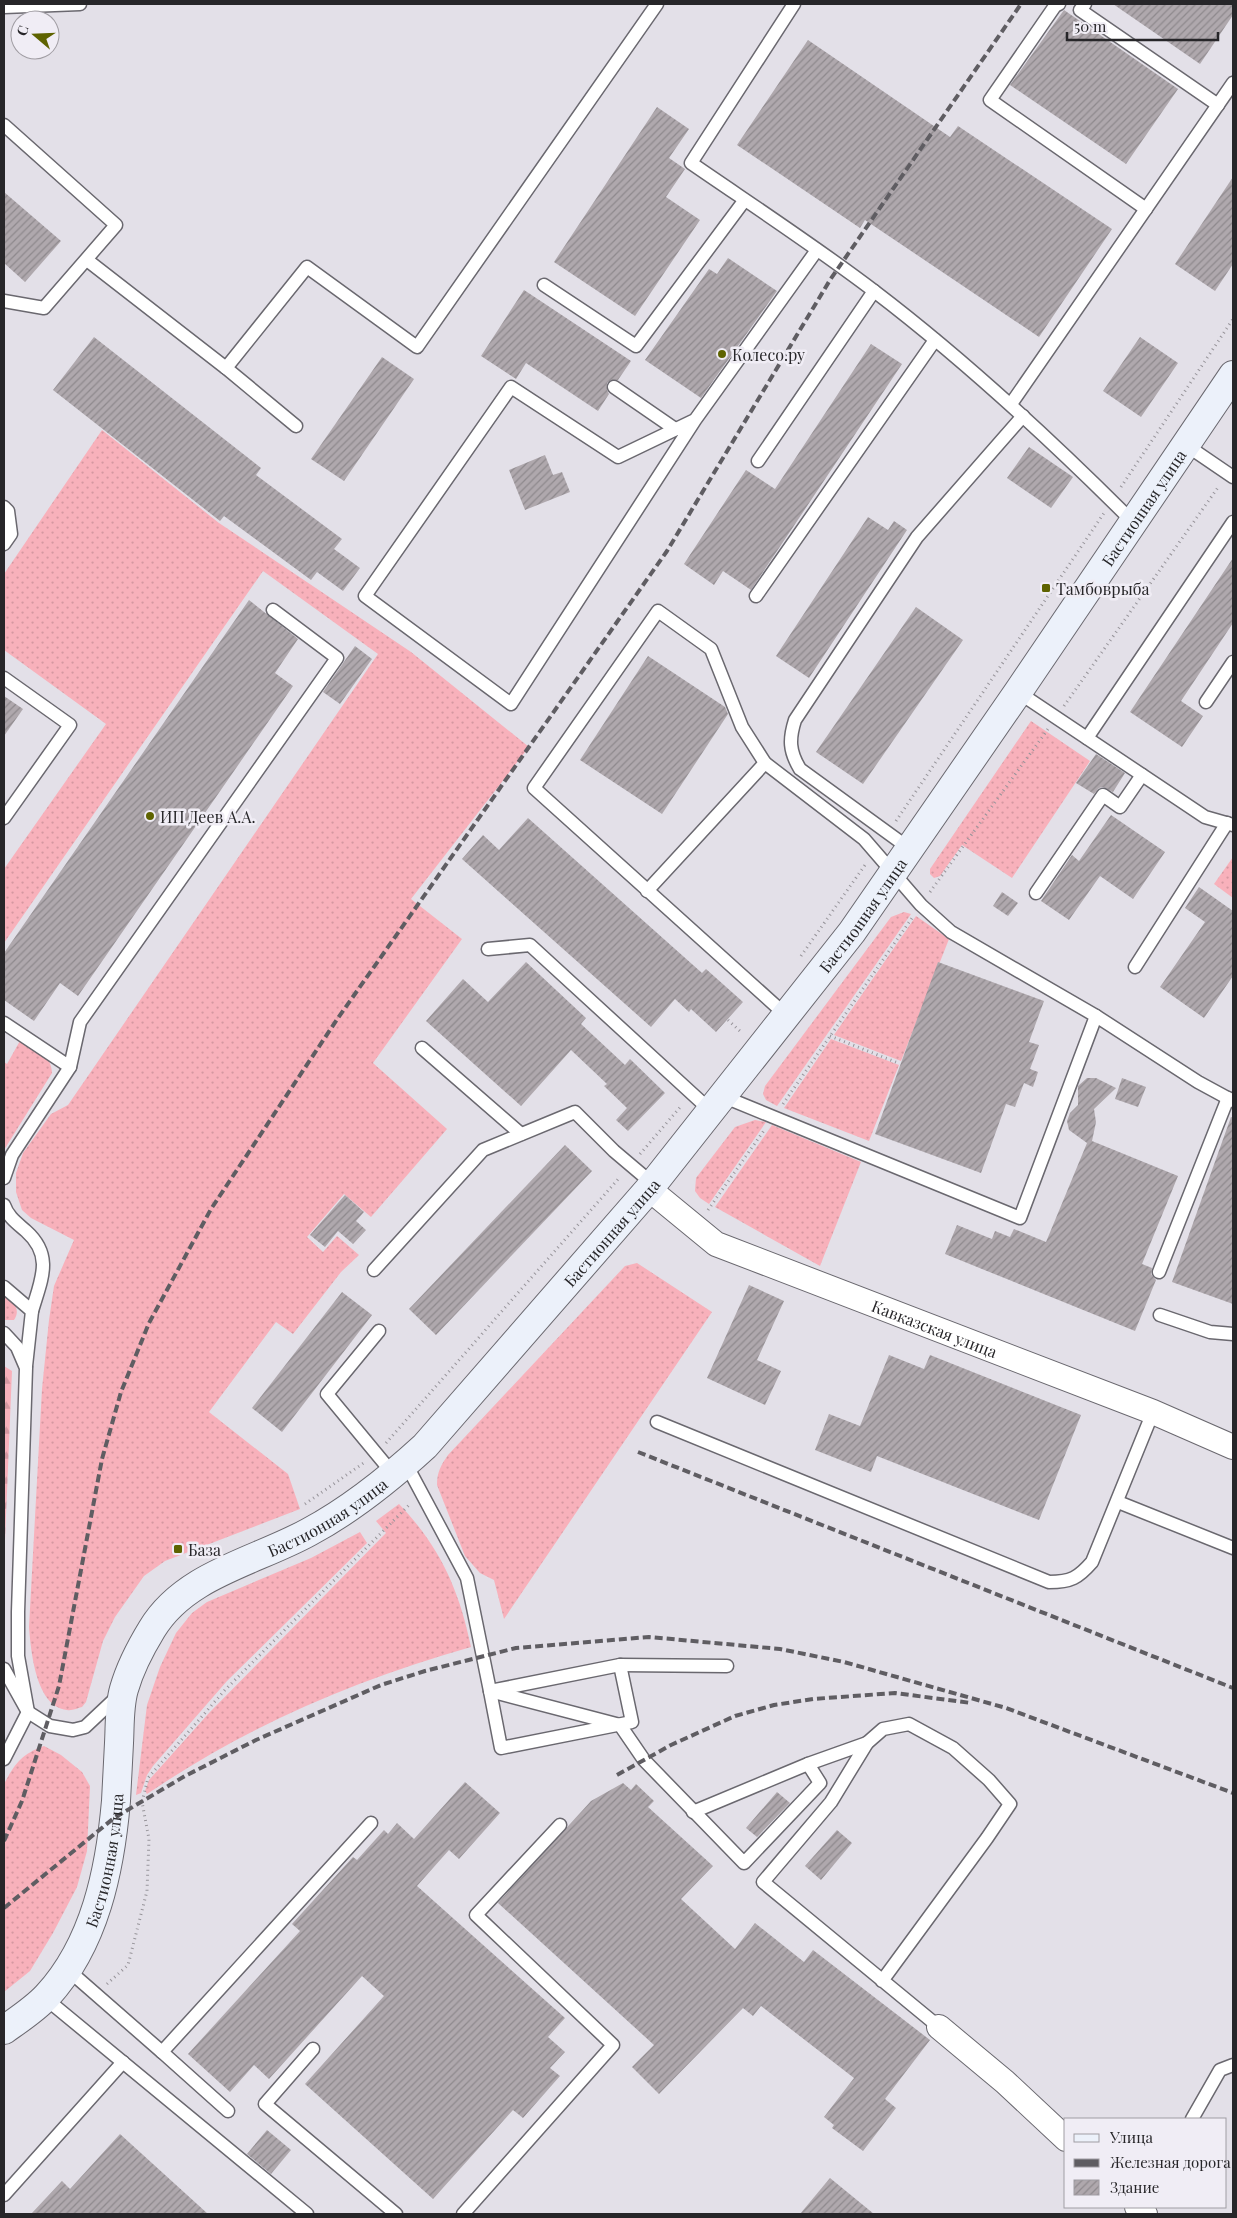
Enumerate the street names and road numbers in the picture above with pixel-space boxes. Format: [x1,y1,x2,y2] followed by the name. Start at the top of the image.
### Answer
[1096,445,1190,570] street label: Бастионная улица
[814,854,911,976] street label: Бастионная улица
[558,1174,664,1291] street label: Бастионная улица
[869,1294,1001,1362] street label: Кавказская улица
[264,1473,391,1561] street label: Бастионная улица
[80,1793,127,1930] street label: Бастионная улица

